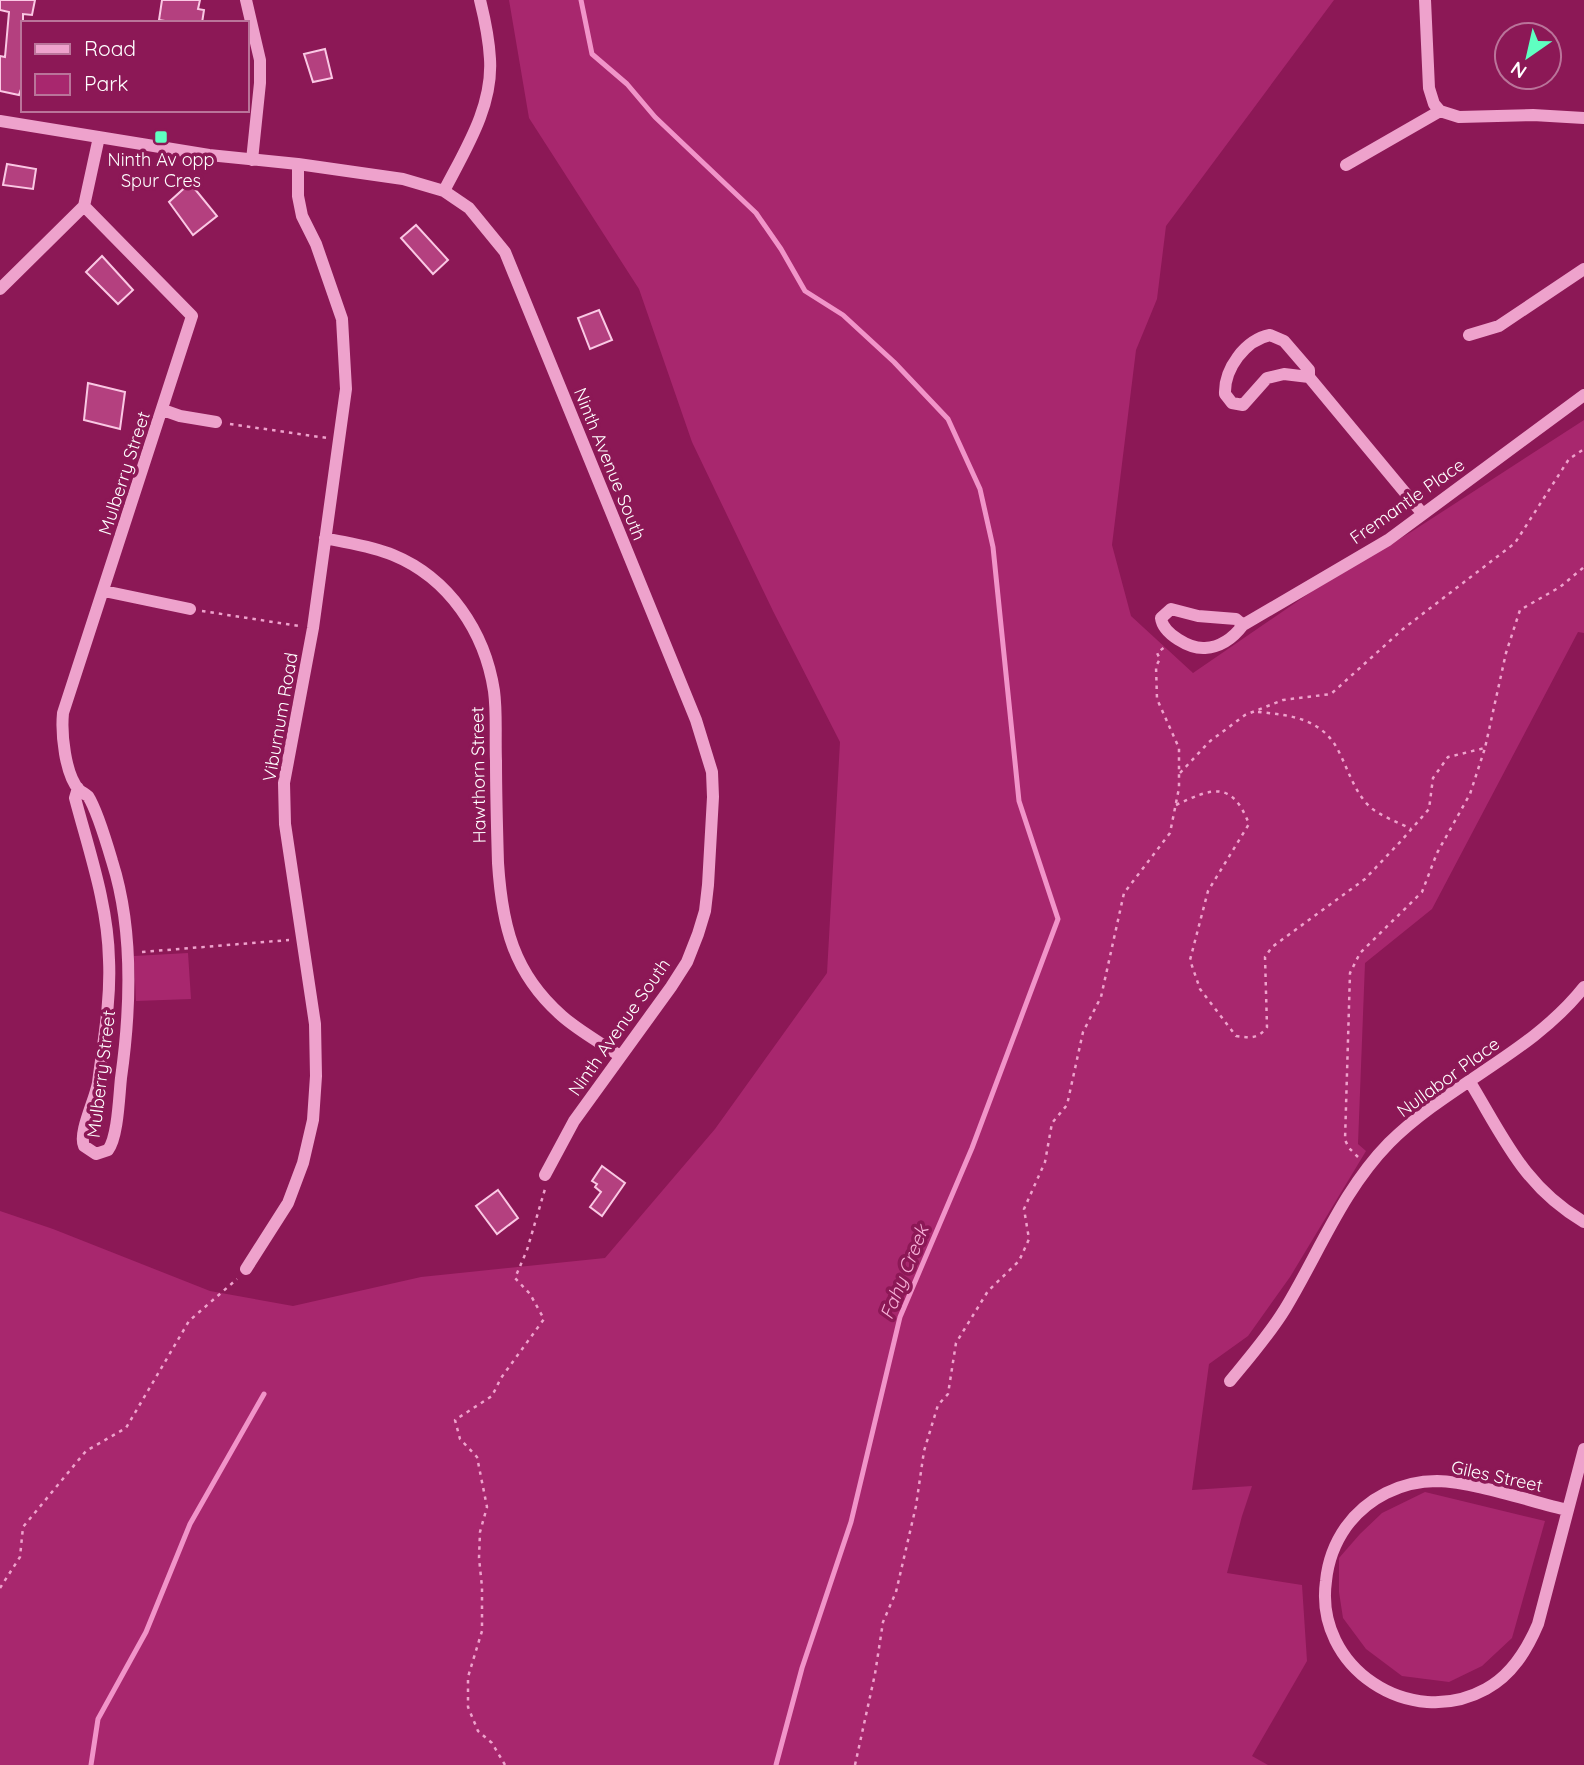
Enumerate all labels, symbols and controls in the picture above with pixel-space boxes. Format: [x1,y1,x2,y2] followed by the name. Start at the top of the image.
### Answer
[21,21,248,112] legend
[1493,21,1563,91] north arrow
[84,35,136,61] text: Road
[1506,56,1531,84] text: N
[84,70,128,96] text: Park
[153,129,169,145] marker: Ninth Av opp Spur Cres
[108,148,215,192] place label: Ninth Av opp Spur Cres
[569,384,651,544] street label: Ninth Avenue South
[93,408,155,538] street label: Mulberry Street
[1345,453,1469,549] street label: Fremantle Place
[257,651,303,783] street label: Viburnum Road
[465,706,491,844] street label: Hawthorn Street
[563,954,675,1100] street label: Ninth Avenue South
[82,1009,120,1139] street label: Mulberry Street
[1392,1032,1504,1122] street label: Nullabor Place
[874,1220,934,1323] water label: Fahy Creek
[1449,1455,1545,1497] street label: Giles Street

